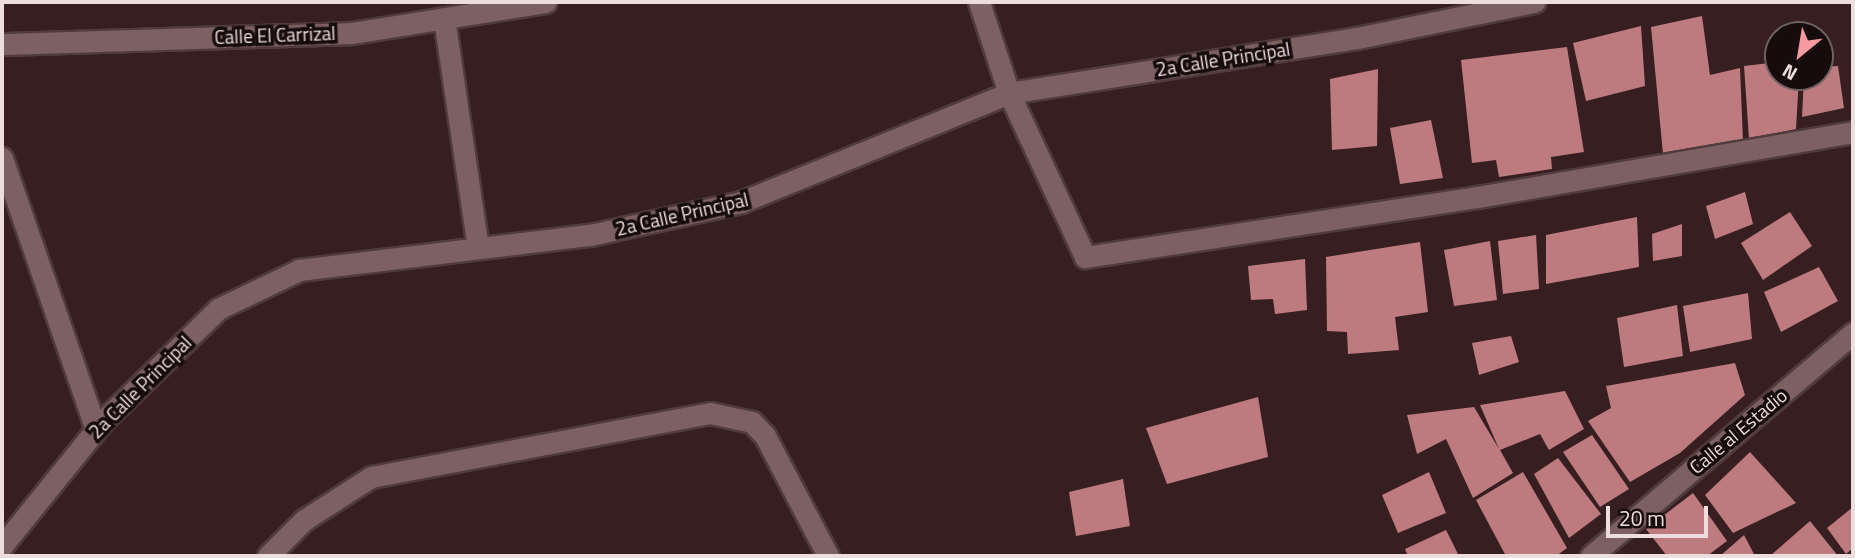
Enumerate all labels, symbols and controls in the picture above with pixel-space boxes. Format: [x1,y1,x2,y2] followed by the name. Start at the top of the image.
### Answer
[214,21,336,49] street label: Calle El Carrizal
[1764,21,1834,91] north arrow
[1154,37,1292,81] street label: 2a Calle Principal
[1776,57,1802,89] text: N
[614,188,750,240] street label: 2a Calle Principal
[84,331,196,443] street label: 2a Calle Principal
[1685,384,1791,478] street label: Calle al Estadio
[1610,491,1712,536] scale bar
[1619,502,1665,534] text: 20 m

